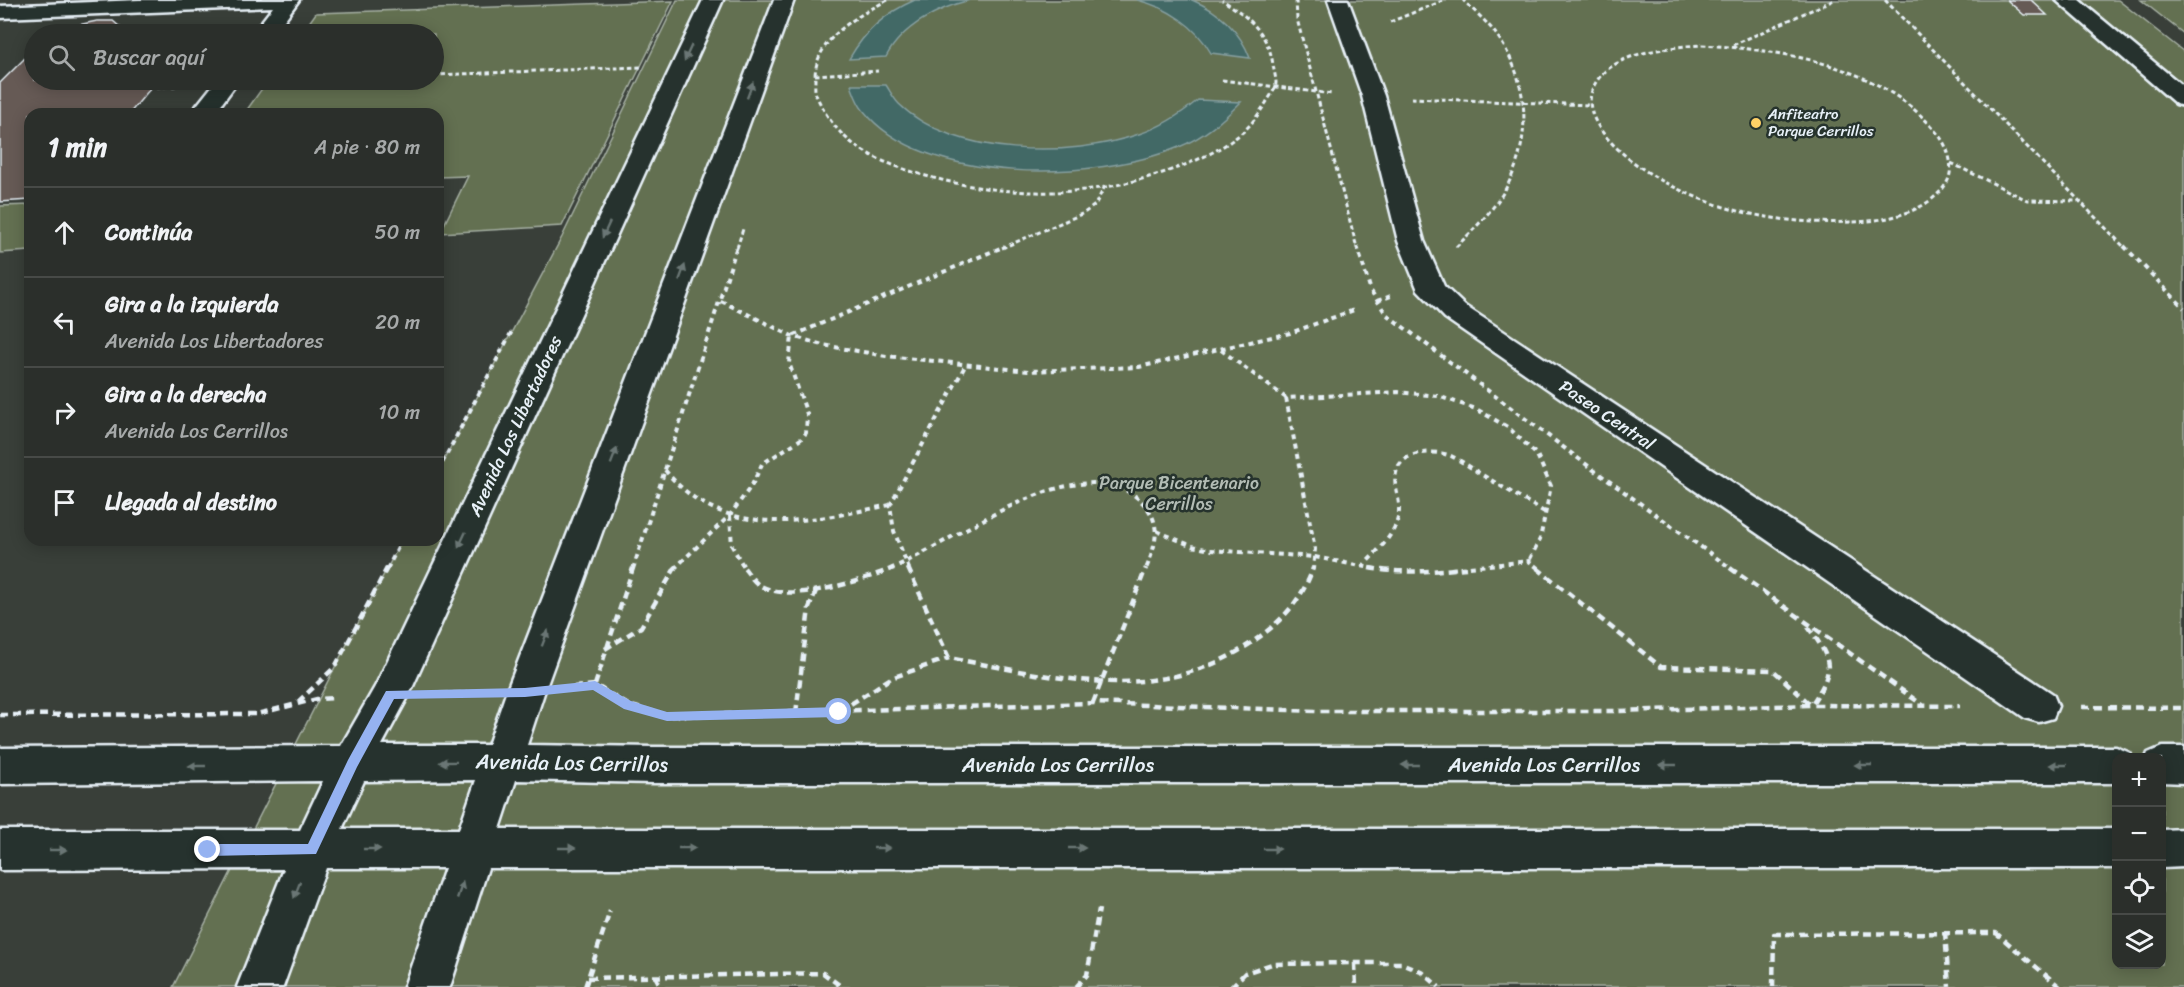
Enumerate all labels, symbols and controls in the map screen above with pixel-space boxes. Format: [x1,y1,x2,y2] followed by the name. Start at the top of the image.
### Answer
[24,24,444,90] search box
[93,38,205,77] text: Buscar aquí
[45,41,78,74] icon: search
[684,45,693,62] one-way arrow
[745,81,755,99] one-way arrow
[1767,101,1874,144] place label: Anfiteatro Parque Cerrillos
[1749,116,1763,130] marker: Anfiteatro Parque Cerrillos
[48,124,107,170] text: 1 min
[314,130,420,165] text: A pie · 80 m
[105,213,192,252] text: Continúa
[375,215,420,250] text: 50 m
[48,216,81,249] icon: ahead
[602,221,611,238] one-way arrow
[678,264,688,282] one-way arrow
[105,285,278,324] text: Gira a la izquierda
[375,305,420,340] text: 20 m
[48,306,81,339] icon: left
[105,324,323,359] text: Avenida Los Libertadores
[459,330,571,523] street label: Avenida Los Libertadores
[1552,371,1662,460] street label: Paseo Central
[105,375,266,414] text: Gira a la derecha
[378,395,420,430] text: 10 m
[48,396,81,429] icon: right
[105,414,288,449] text: Avenida Los Cerrillos
[609,446,619,464] one-way arrow
[1099,467,1259,520] park label: Parque Bicentenario Cerrillos
[105,483,277,522] text: Llegada al destino
[48,486,81,519] icon: arrive
[458,532,467,549] one-way arrow
[541,629,551,647] one-way arrow
[825,698,851,724] route start
[475,742,669,784] street label: Avenida Los Cerrillos
[961,746,1154,784] street label: Avenida Los Cerrillos
[1447,746,1640,784] street label: Avenida Los Cerrillos
[2112,753,2166,969] map controls
[2112,753,2166,807] button: +
[438,757,457,767] one-way arrow
[1401,760,1420,770] one-way arrow
[1659,760,1678,770] one-way arrow
[1854,760,1873,770] one-way arrow
[2049,760,2068,770] one-way arrow
[188,761,207,771] one-way arrow
[2112,807,2166,861] button: −
[194,836,220,862] route end
[557,843,576,853] one-way arrow
[677,843,696,853] one-way arrow
[872,843,891,853] one-way arrow
[1067,843,1086,853] one-way arrow
[362,844,381,854] one-way arrow
[1262,844,1281,854] one-way arrow
[49,845,68,855] one-way arrow
[2112,861,2166,915] button: locate
[291,881,301,899] one-way arrow
[456,881,466,899] one-way arrow
[2112,915,2166,969] button: layers

